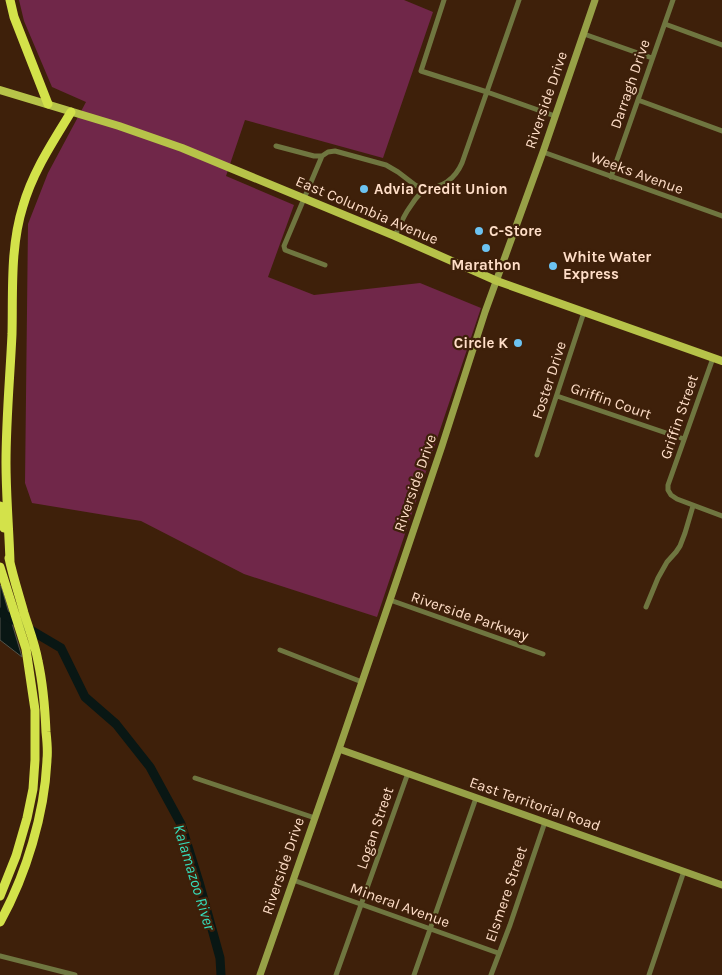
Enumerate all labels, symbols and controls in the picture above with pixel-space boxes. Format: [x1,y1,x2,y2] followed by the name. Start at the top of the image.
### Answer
[606,37,654,131] street label: Darragh Drive
[521,49,571,151] street label: Riverside Drive
[588,148,686,198] street label: Weeks Avenue
[293,172,441,248] street label: East Columbia Avenue
[374,180,508,198] place label: Advia Credit Union
[358,183,370,195] marker: Advia Credit Union
[489,222,542,240] place label: C-Store
[473,225,485,237] marker: C-Store
[480,242,492,254] marker: Marathon
[563,248,651,283] place label: White Water Express
[451,256,521,274] place label: Marathon
[547,260,559,272] marker: White Water Express
[454,334,508,352] place label: Circle K
[512,337,524,349] marker: Circle K
[528,339,570,421] street label: Foster Drive
[656,372,702,462] street label: Griffin Street
[568,379,654,423] street label: Griffin Court
[390,432,440,534] street label: Riverside Drive
[409,587,531,645] street label: Riverside Parkway
[467,773,603,835] street label: East Territorial Road
[353,784,398,871] street label: Logan Street
[258,815,308,917] street label: Riverside Drive
[169,822,220,933] water label: Kalamazoo River
[481,843,531,944] street label: Elsmere Street
[348,879,452,931] street label: Mineral Avenue

